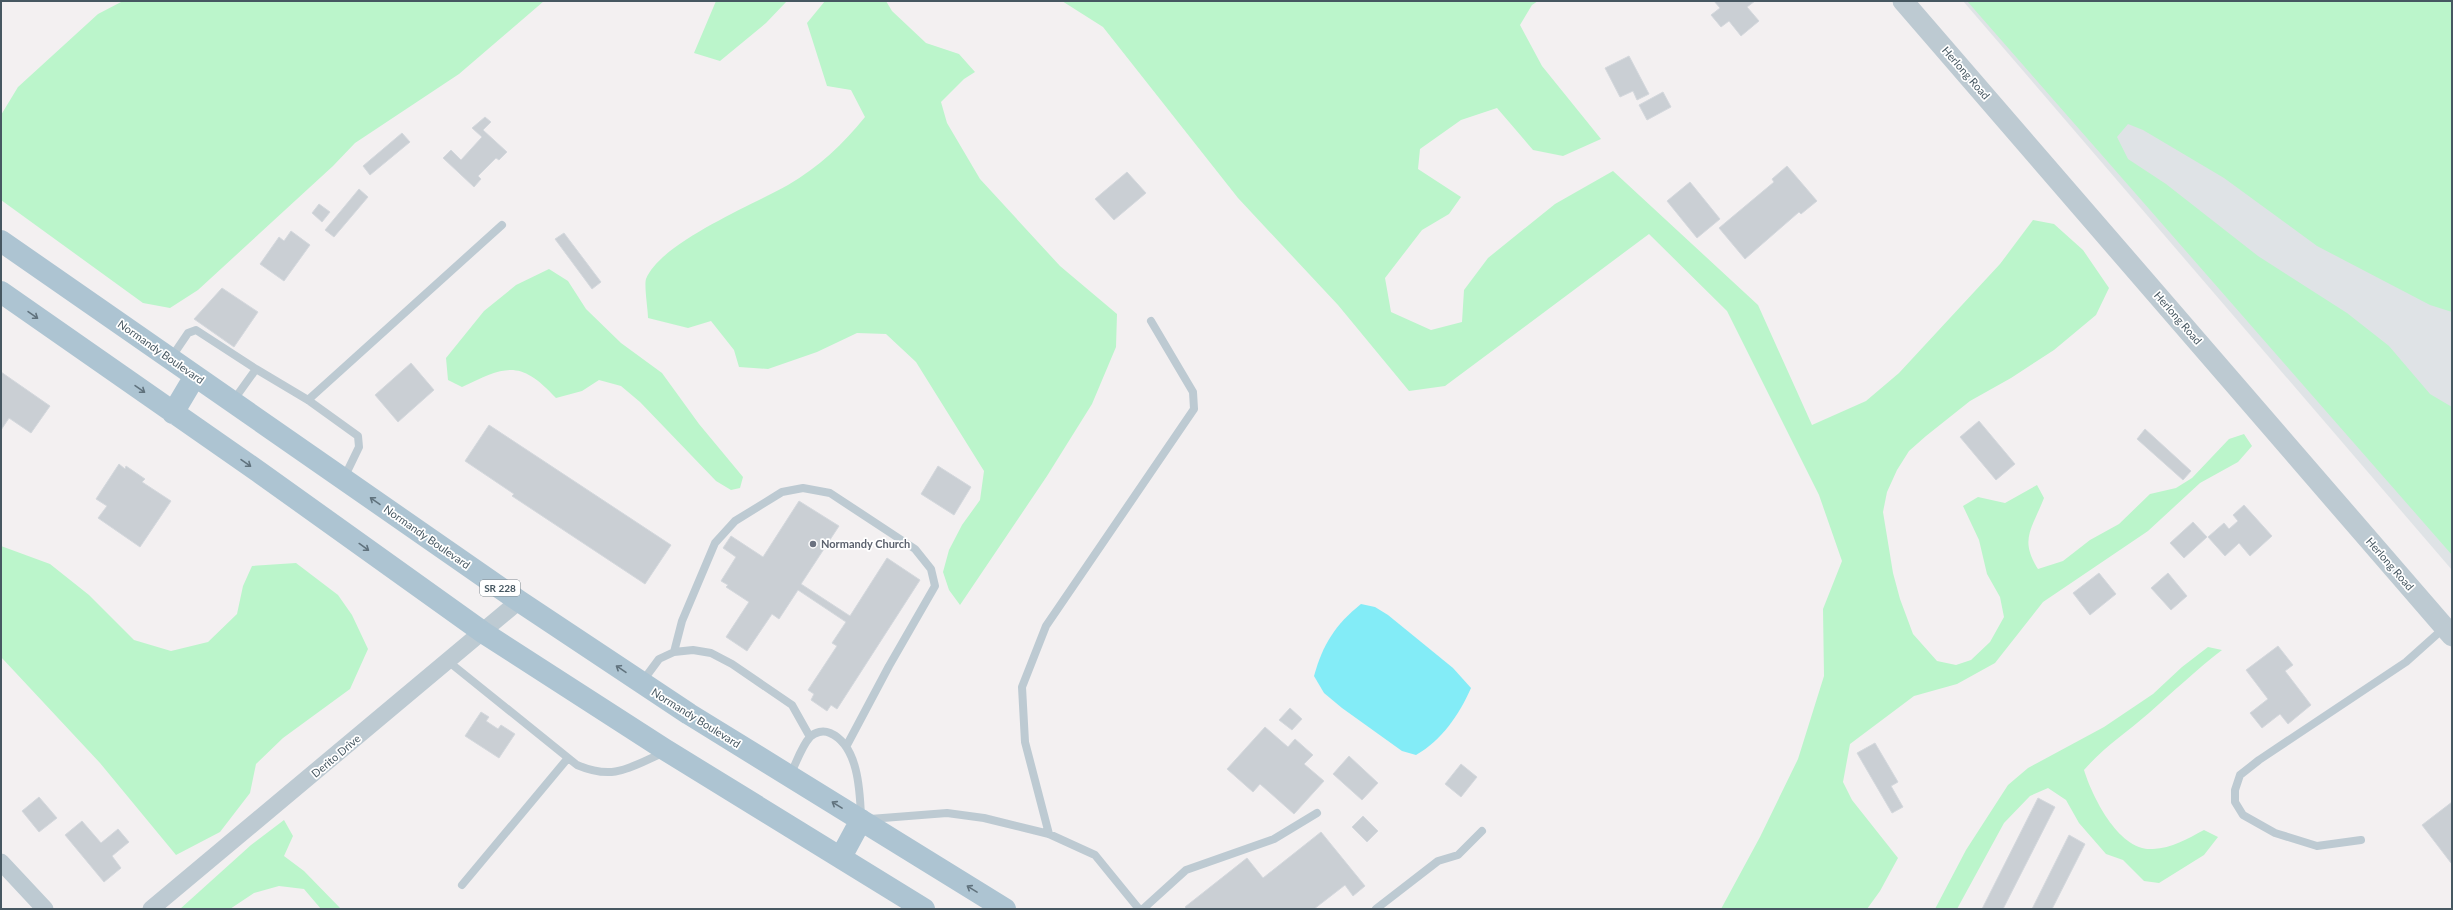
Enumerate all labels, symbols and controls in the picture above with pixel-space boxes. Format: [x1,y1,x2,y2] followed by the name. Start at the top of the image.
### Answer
[1940,44,1993,102] street label: Herlong Road
[2152,289,2205,347] street label: Herlong Road
[27,311,38,319] one-way arrow
[116,317,207,386] street label: Normandy Boulevard
[134,385,145,393] one-way arrow
[241,459,252,467] one-way arrow
[370,497,381,505] one-way arrow
[382,502,473,571] street label: Normandy Boulevard
[2364,535,2417,593] street label: Herlong Road
[821,537,910,550] place label: Normandy Church
[808,539,818,549] marker: Normandy Church
[358,543,369,551] one-way arrow
[480,580,520,596] road number: SR 228
[616,665,627,673] one-way arrow
[650,685,743,750] street label: Normandy Boulevard
[309,731,363,780] street label: Derito Drive
[831,801,843,809] one-way arrow
[966,884,978,892] one-way arrow

